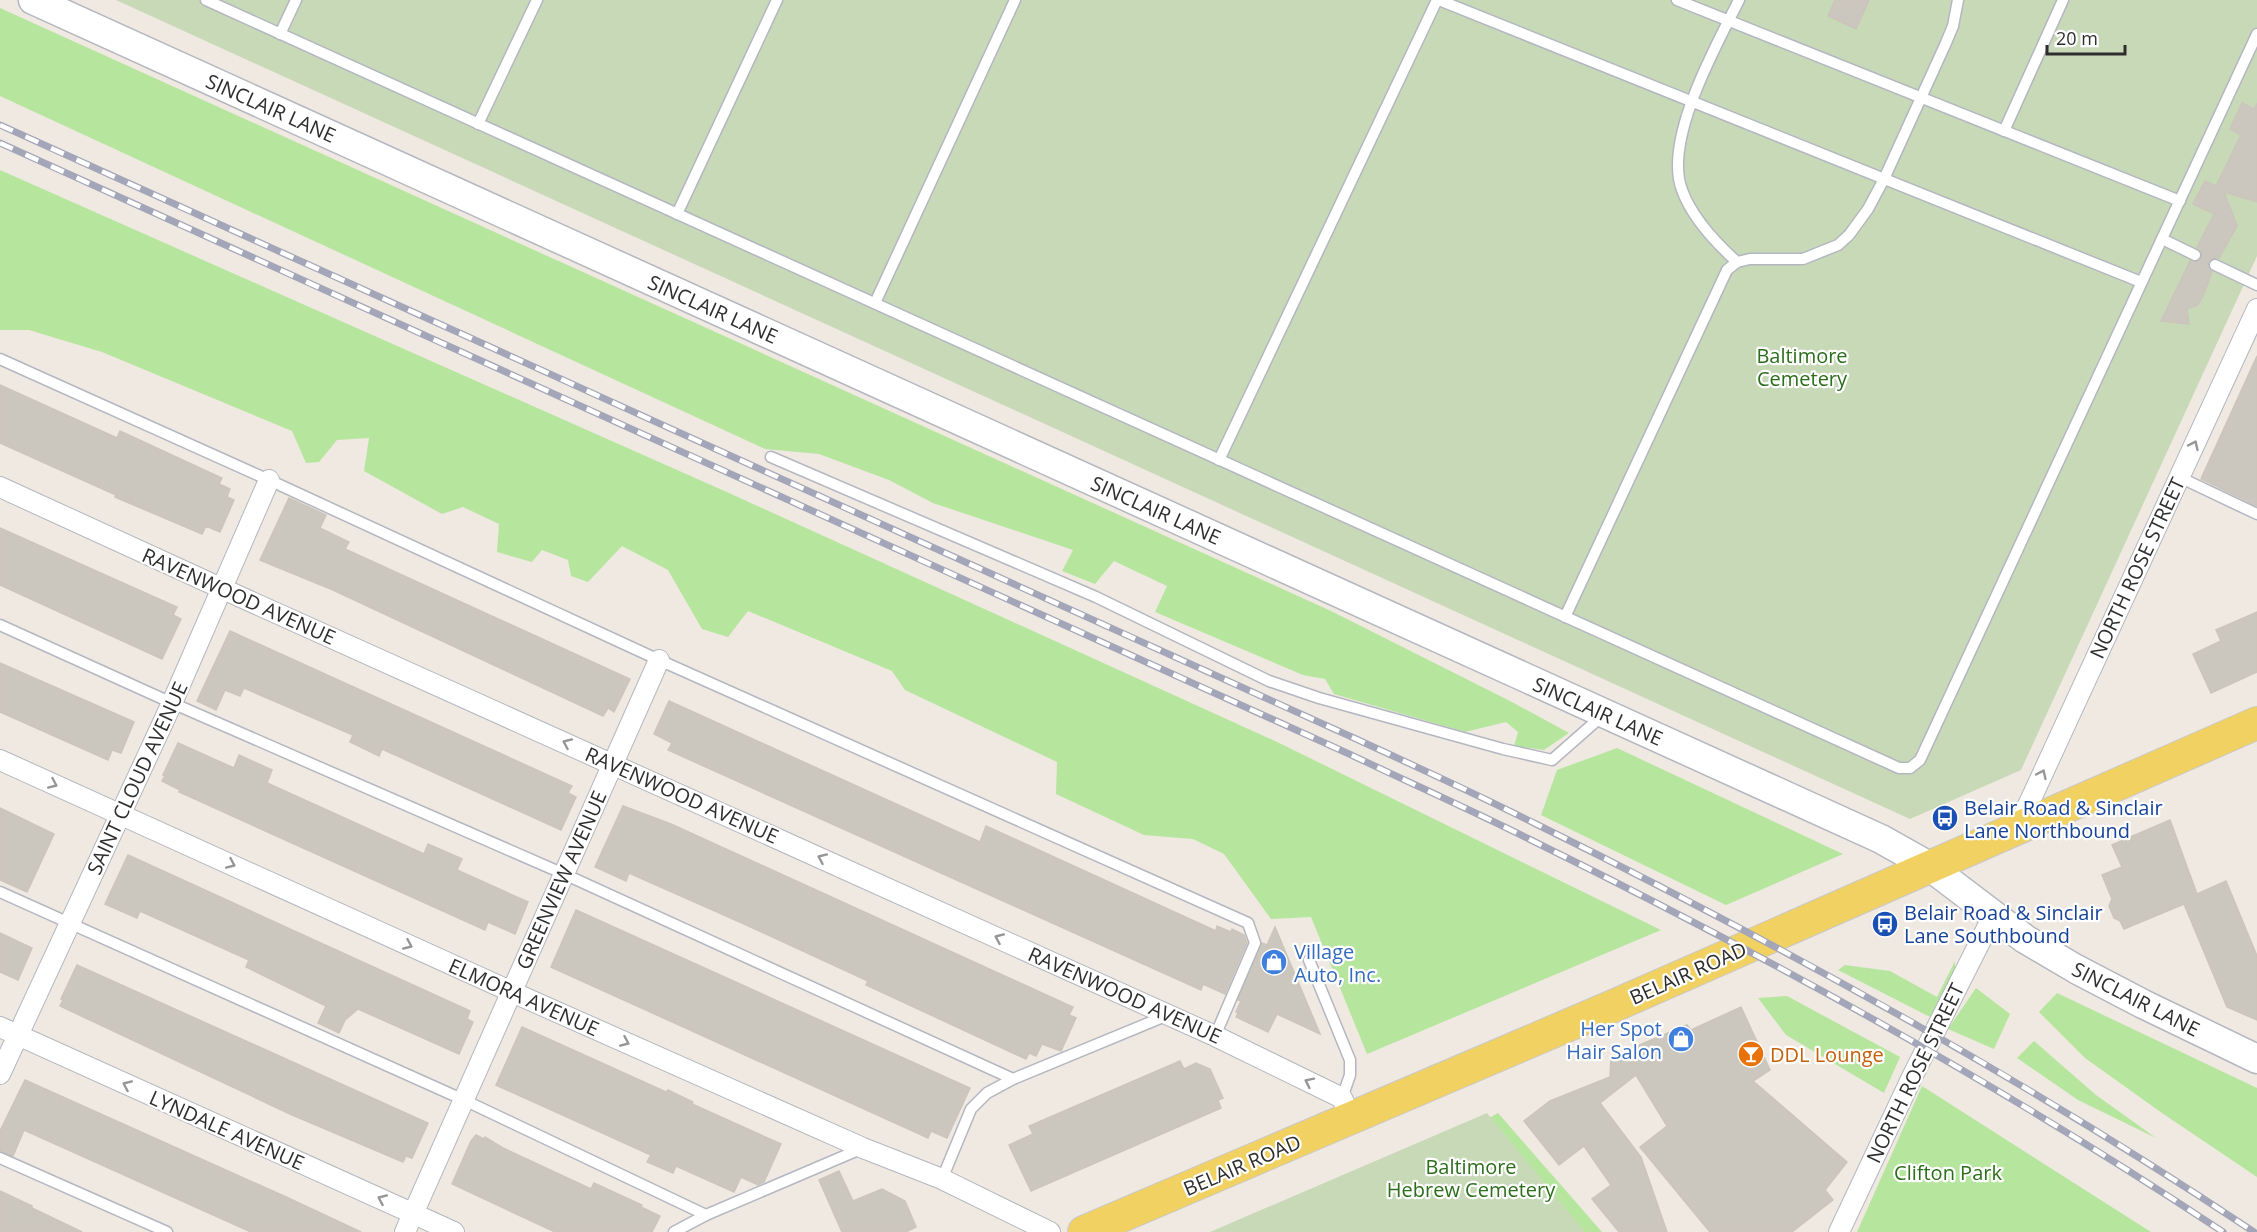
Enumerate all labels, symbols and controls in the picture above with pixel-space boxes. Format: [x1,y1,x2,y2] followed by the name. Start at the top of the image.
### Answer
[2047,18,2125,56] scale bar
[2056,26,2098,50] text: 20 m
[202,67,340,149] street label: SINCLAIR LANE
[644,268,782,350] street label: SINCLAIR LANE
[1756,342,1848,392] park label: Baltimore Cemetery
[2187,440,2199,451] one-way arrow
[1087,469,1225,551] street label: SINCLAIR LANE
[2083,473,2191,663] street label: NORTH ROSE STREET
[138,541,340,651] street label: RAVENWOOD AVENUE
[1529,670,1667,752] street label: SINCLAIR LANE
[80,677,194,879] street label: SAINT CLOUD AVENUE
[563,738,574,750] one-way arrow
[581,740,783,850] street label: RAVENWOOD AVENUE
[2035,770,2047,781] one-way arrow
[47,776,58,788] one-way arrow
[509,786,613,974] street label: GREENVIEW AVENUE
[1964,794,2163,844] place label: Belair Road & Sinclair Lane Northbound
[1930,803,1960,833] bus stop icon: Belair Road & Sinclair Lane Northbound
[817,853,828,865] one-way arrow
[224,857,235,869] one-way arrow
[1904,899,2103,949] place label: Belair Road & Sinclair Lane Southbound
[1870,909,1900,939] bus stop icon: Belair Road & Sinclair Lane Southbound
[995,934,1006,946] one-way arrow
[1625,935,1751,1011] street label: BELAIR ROAD
[402,938,413,950] one-way arrow
[1294,938,1381,988] place label: Village Auto, Inc.
[1024,940,1226,1050] street label: RAVENWOOD AVENUE
[1259,947,1289,977] shop icon: Village Auto, Inc.
[445,952,603,1042] street label: ELMORA AVENUE
[2068,955,2204,1043] street label: SINCLAIR LANE
[1860,979,1970,1167] street label: NORTH ROSE STREET
[1566,1015,1662,1065] place label: Her Spot Hair Salon
[1666,1024,1696,1054] shop icon: Her Spot Hair Salon
[618,1035,629,1047] one-way arrow
[1736,1039,1766,1069] bar icon: DDL Lounge
[1770,1041,1884,1068] place label: DDL Lounge
[1305,1078,1316,1089] one-way arrow
[123,1080,134,1092] one-way arrow
[145,1084,309,1176] street label: LYNDALE AVENUE
[1179,1128,1305,1202] street label: BELAIR ROAD
[1387,1153,1556,1203] park label: Baltimore Hebrew Cemetery
[1894,1159,2002,1186] park label: Clifton Park
[377,1195,388,1207] one-way arrow

